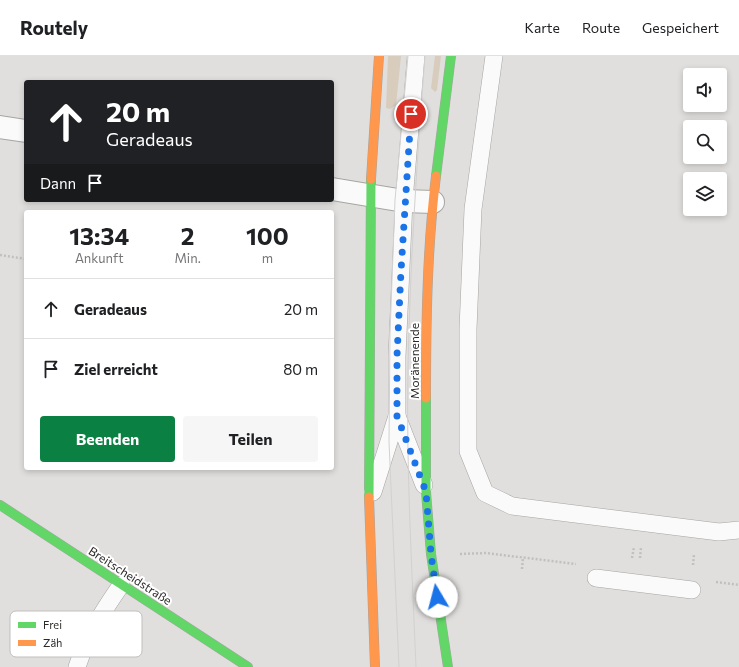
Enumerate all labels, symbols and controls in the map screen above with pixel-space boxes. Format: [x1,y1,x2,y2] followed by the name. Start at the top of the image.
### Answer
[20,16,88,39] text: Routely
[525,19,560,36] text: Karte
[582,19,620,36] text: Route
[642,19,719,36] text: Gespeichert
[683,68,727,216] map controls
[683,68,727,112] button: sound
[106,94,170,128] text: 20 m
[40,96,92,148] icon: ahead
[394,97,428,131] pin
[400,103,422,125] icon: arrive
[683,120,727,164] button: search
[106,128,193,150] text: Geradeaus
[84,172,106,194] icon: arrive
[683,172,727,216] button: layers
[40,174,76,192] text: Dann
[69,221,129,250] text: 13:34
[181,221,194,250] text: 2
[246,221,289,250] text: 100
[75,250,124,266] text: Ankunft
[174,250,201,266] text: Min.
[262,250,273,266] text: m
[40,298,62,320] icon: ahead
[74,300,147,318] text: Geradeaus
[284,300,318,318] text: 20 m
[407,323,421,399] street label: Moränenende
[40,358,62,380] icon: arrive
[74,360,158,378] text: Ziel erreicht
[283,360,318,378] text: 80 m
[40,416,175,462] button: Beenden
[183,416,318,462] button: Teilen
[86,543,175,607] street label: Breitscheidstraße
[416,576,458,618] position arrow
[10,611,142,657] legend
[43,618,62,631] text: Frei
[43,636,62,649] text: Zäh

